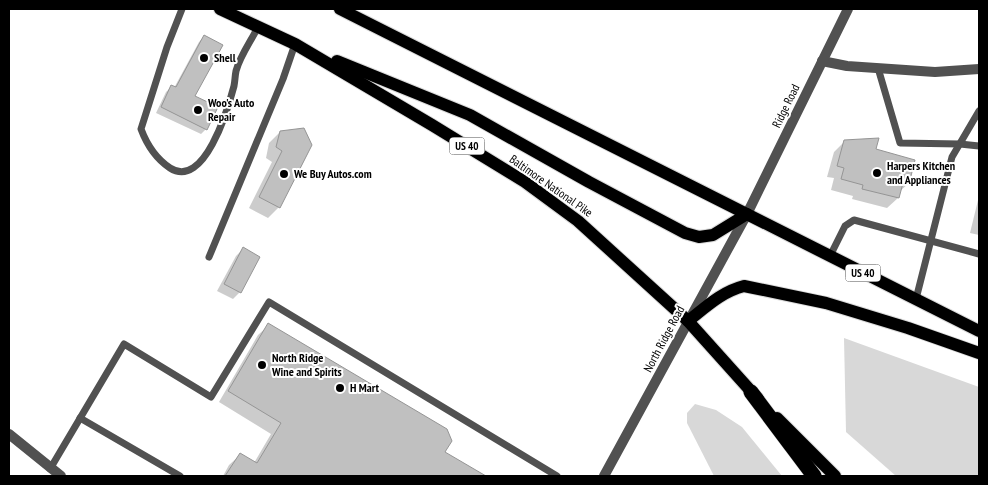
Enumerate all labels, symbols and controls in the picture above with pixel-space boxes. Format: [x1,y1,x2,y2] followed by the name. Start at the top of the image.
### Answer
[214,50,236,65] place label: Shell
[198,52,210,64] marker: Shell
[769,81,803,130] street label: Ridge Road
[207,95,255,124] place label: Woo's Auto Repair
[192,104,204,116] marker: Woo's Auto Repair
[450,138,484,154] road number: US 40
[507,151,596,220] street label: Baltimore National Pike
[887,158,955,187] place label: Harpers Kitchen and Appliances
[293,166,372,181] place label: We Buy Autos.com
[871,167,883,179] marker: Harpers Kitchen and Appliances
[278,168,290,180] marker: We Buy Autos.com
[846,264,880,282] road number: US 40
[640,303,687,375] street label: North Ridge Road
[271,350,342,379] place label: North Ridge Wine and Spirits
[256,359,268,371] marker: North Ridge Wine and Spirits
[350,380,380,395] place label: H Mart
[334,382,346,394] marker: H Mart

